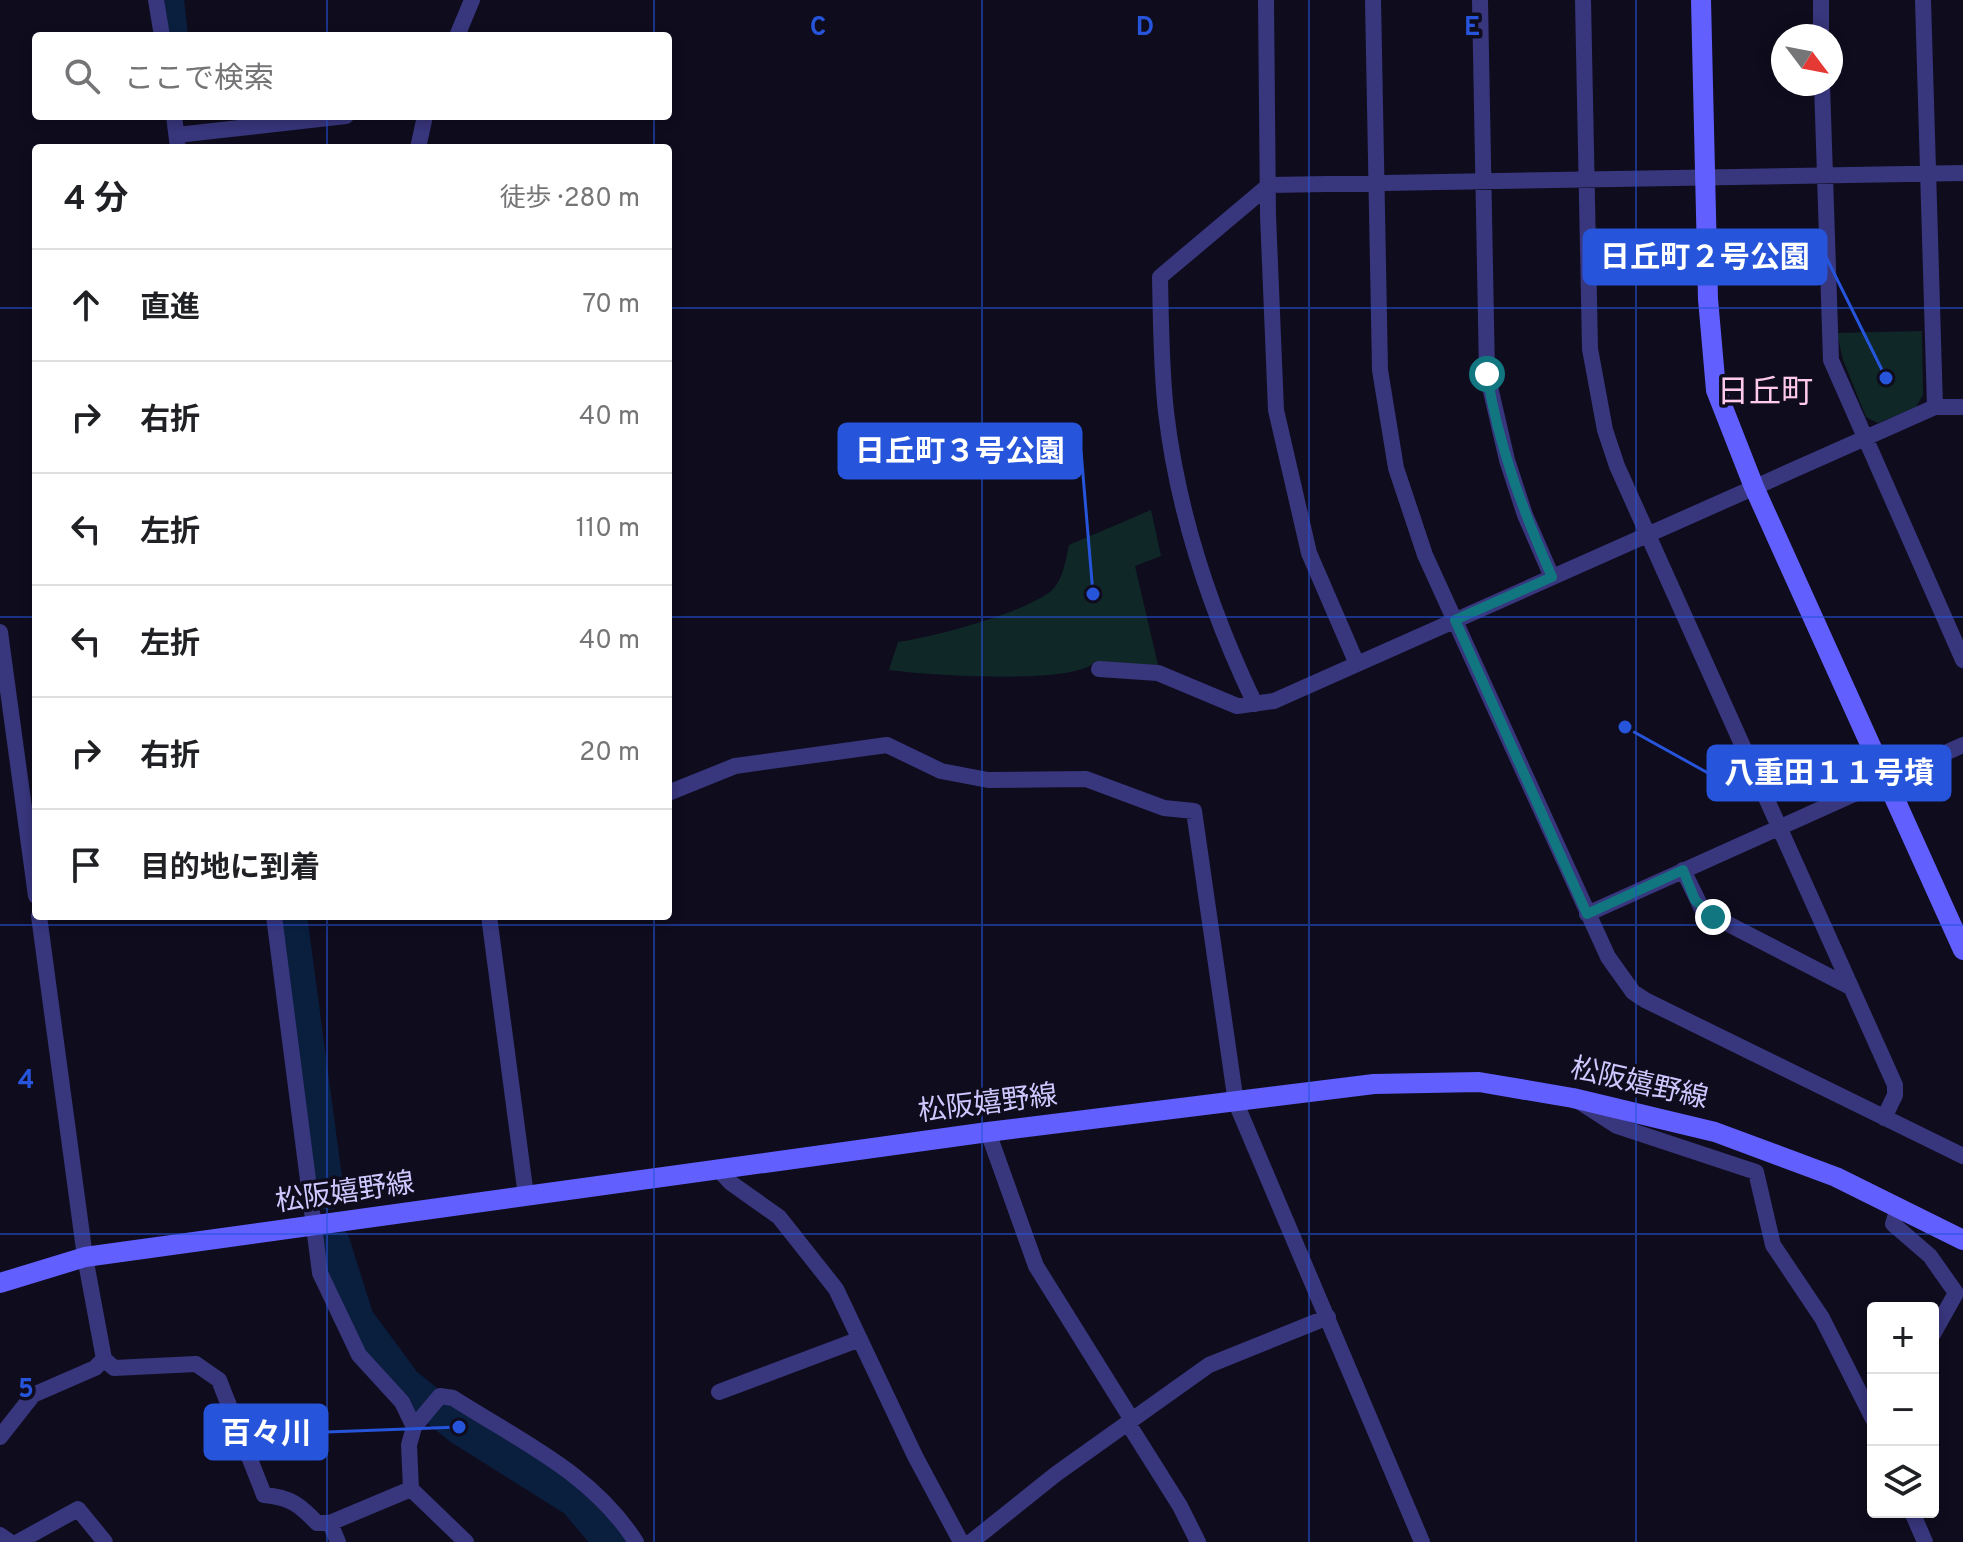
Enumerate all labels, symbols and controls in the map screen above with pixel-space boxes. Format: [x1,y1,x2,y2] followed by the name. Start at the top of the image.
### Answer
[810,12,826,45] text: C
[1136,12,1154,45] text: D
[1464,12,1480,45] text: E
[1771,24,1843,96] north arrow
[32,32,672,120] search box
[60,54,104,98] icon: search
[124,62,274,99] text: ここで検索
[64,179,128,222] text: 4 分
[499,183,640,216] text: 徒歩 · 280 m
[1584,230,1826,284] callout: 日丘町２号公園
[1600,241,1810,278] text: 日丘町２号公園
[64,283,108,327] icon: ahead
[582,289,640,322] text: 70 m
[140,291,200,328] text: 直進
[1469,356,1505,392] route start
[1717,374,1813,414] district label: 日丘町
[64,395,108,439] icon: right
[579,401,640,434] text: 40 m
[140,403,200,440] text: 右折
[839,424,1081,478] callout: 日丘町３号公園
[855,435,1065,472] text: 日丘町３号公園
[64,507,108,551] icon: left
[576,513,640,546] text: 110 m
[140,515,200,552] text: 左折
[64,619,108,663] icon: left
[579,625,640,658] text: 40 m
[140,627,200,664] text: 左折
[64,731,108,775] icon: right
[579,737,640,770] text: 20 m
[140,739,200,776] text: 右折
[1708,746,1950,800] callout: 八重田１１号墳
[1724,757,1934,794] text: 八重田１１号墳
[64,843,108,887] icon: arrive
[140,851,320,888] text: 目的地に到着
[1695,899,1731,935] route end
[1567,1052,1711,1118] street label: 松阪嬉野線
[18,1065,34,1098] text: 4
[916,1079,1060,1131] street label: 松阪嬉野線
[273,1166,417,1222] street label: 松阪嬉野線
[1867,1302,1939,1518] map controls
[1867,1302,1939,1374] button: +
[18,1374,34,1407] text: 5
[1867,1374,1939,1446] button: −
[205,1405,327,1459] callout: 百々川
[221,1417,311,1454] text: 百々川
[1867,1446,1939,1518] button: layers

